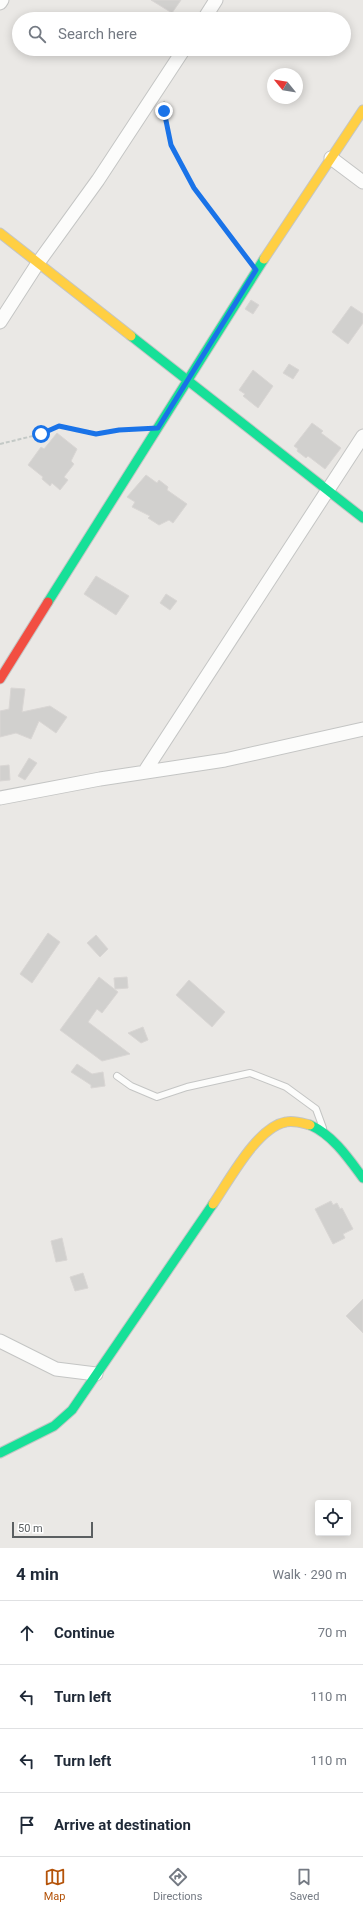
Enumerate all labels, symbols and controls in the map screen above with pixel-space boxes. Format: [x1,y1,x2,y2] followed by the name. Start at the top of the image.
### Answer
[12,12,351,56] search box
[26,23,48,45] icon: search
[58,25,137,43] text: Search here
[267,68,303,104] north arrow
[155,102,173,120] route end
[32,425,50,443] route start
[315,1500,351,1536] map controls
[315,1500,351,1536] button: locate
[12,1520,93,1539] scale bar
[18,1522,43,1535] text: 50 m
[16,1564,59,1584] text: 4 min
[272,1567,347,1582] text: Walk · 290 m
[16,1622,38,1644] icon: ahead
[54,1624,115,1642] text: Continue
[318,1625,347,1640] text: 70 m
[16,1686,38,1708] icon: left
[54,1688,111,1706] text: Turn left
[310,1689,347,1704] text: 110 m
[16,1750,38,1772] icon: left
[54,1752,111,1770] text: Turn left
[310,1753,347,1768] text: 110 m
[16,1814,38,1836] icon: arrive
[54,1816,191,1834] text: Arrive at destination
[44,1866,66,1903] tab: Map
[153,1866,202,1903] tab: Directions
[290,1866,319,1903] tab: Saved

